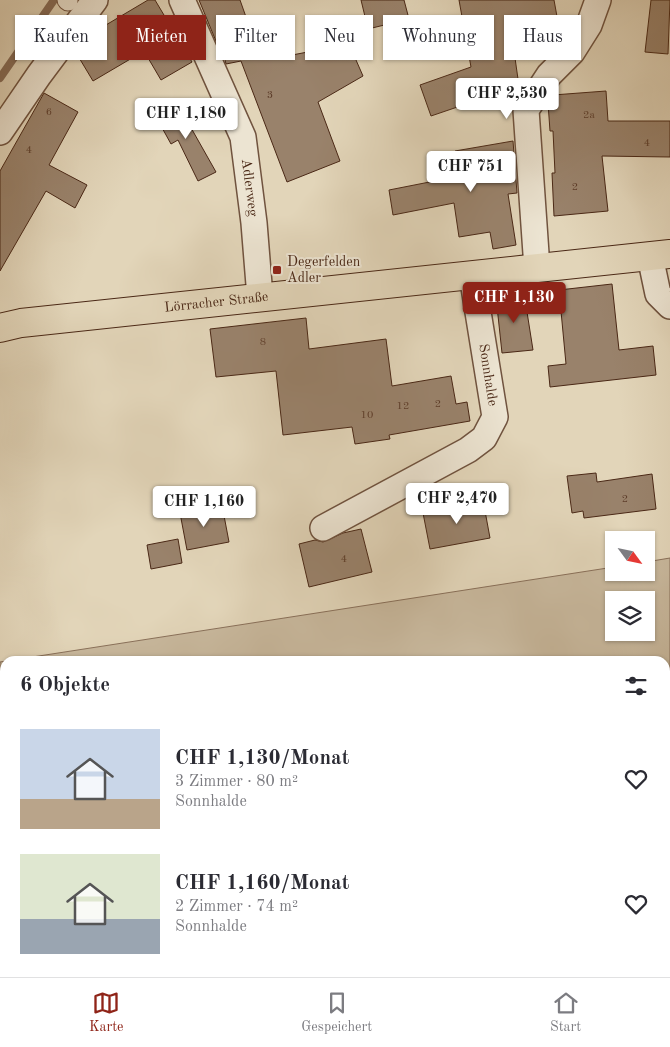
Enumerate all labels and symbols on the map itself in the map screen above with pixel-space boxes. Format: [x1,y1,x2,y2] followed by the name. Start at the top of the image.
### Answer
[450,78,564,120] pin: CHF 2,530
[267,90,273,101] house number: 3
[129,98,243,140] pin: CHF 1,180
[46,107,52,118] house number: 6
[583,110,595,121] house number: 2a
[644,138,650,149] house number: 4
[26,145,32,156] house number: 4
[425,150,517,193] pin: CHF 751
[239,158,260,218] street label: Adlerweg
[572,182,578,193] house number: 2
[287,255,361,285] place label: Degerfelden Adler
[271,264,283,276] marker: Degerfelden Adler
[457,282,571,324] pin: CHF 1,130
[164,290,269,315] street label: Lörracher Straße
[260,337,266,348] house number: 8
[476,343,500,407] street label: Sonnhalde
[435,399,441,410] house number: 2
[397,401,409,412] house number: 12
[361,410,373,421] house number: 10
[400,482,514,525] pin: CHF 2,470
[147,486,261,528] pin: CHF 1,160
[622,494,628,505] house number: 2
[605,531,655,581] north arrow
[341,554,347,565] house number: 4

